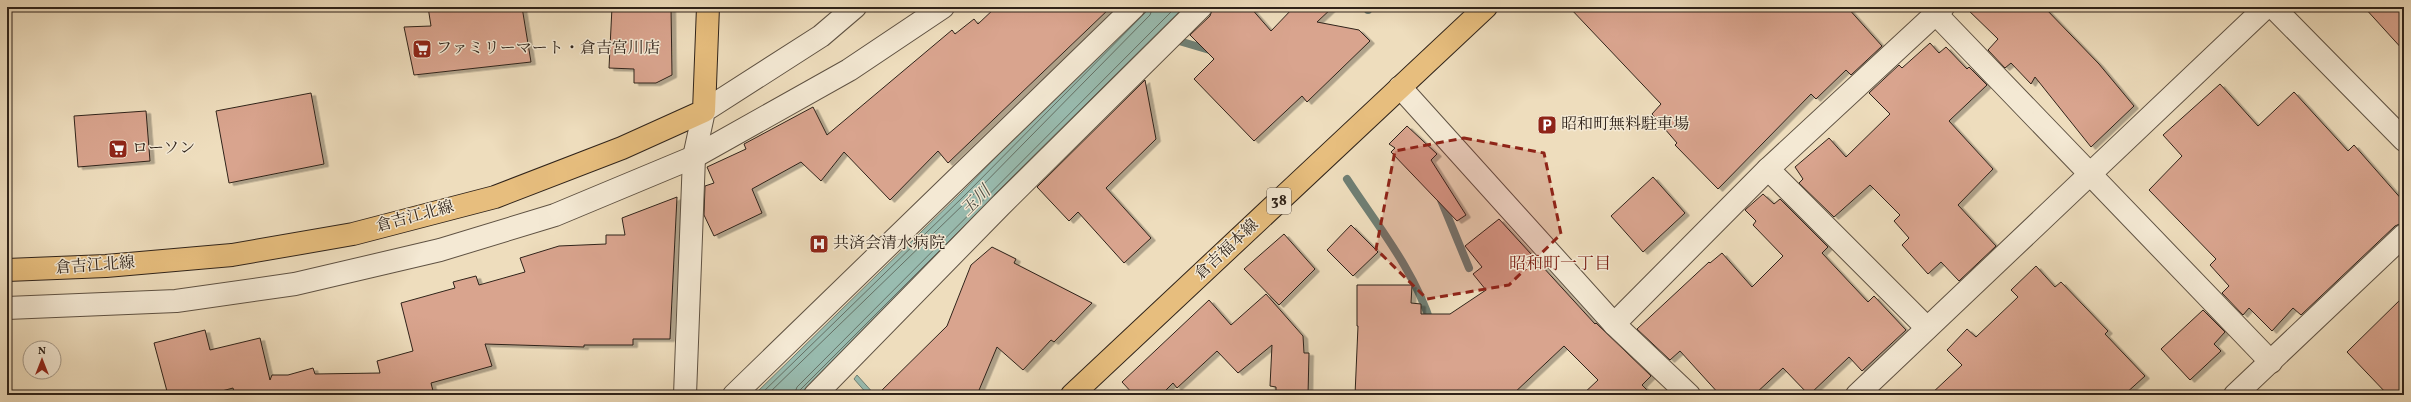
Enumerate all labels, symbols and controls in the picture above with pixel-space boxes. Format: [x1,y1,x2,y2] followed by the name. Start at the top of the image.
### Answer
[411,38,433,60] supermarket icon: ファミリーマート・倉吉宮川店
[436,38,660,60] place label: ファミリーマート・倉吉宮川店
[1536,114,1558,136] parking icon: 昭和町無料駐車場
[1561,114,1689,136] place label: 昭和町無料駐車場
[107,138,129,160] supermarket icon: ローソン
[132,138,195,160] place label: ローソン
[956,179,998,221] water label: 玉川
[1267,188,1291,214] road number: 38
[374,196,456,238] street label: 倉吉江北線
[1190,215,1264,285] street label: 倉吉福本線
[808,233,830,255] hospital icon: 共済会清水病院
[833,233,945,255] place label: 共済会清水病院
[54,252,136,280] street label: 倉吉江北線
[1509,253,1611,276] district label: 昭和町一丁目
[22,340,62,380] north arrow
[38,344,46,359] text: N

